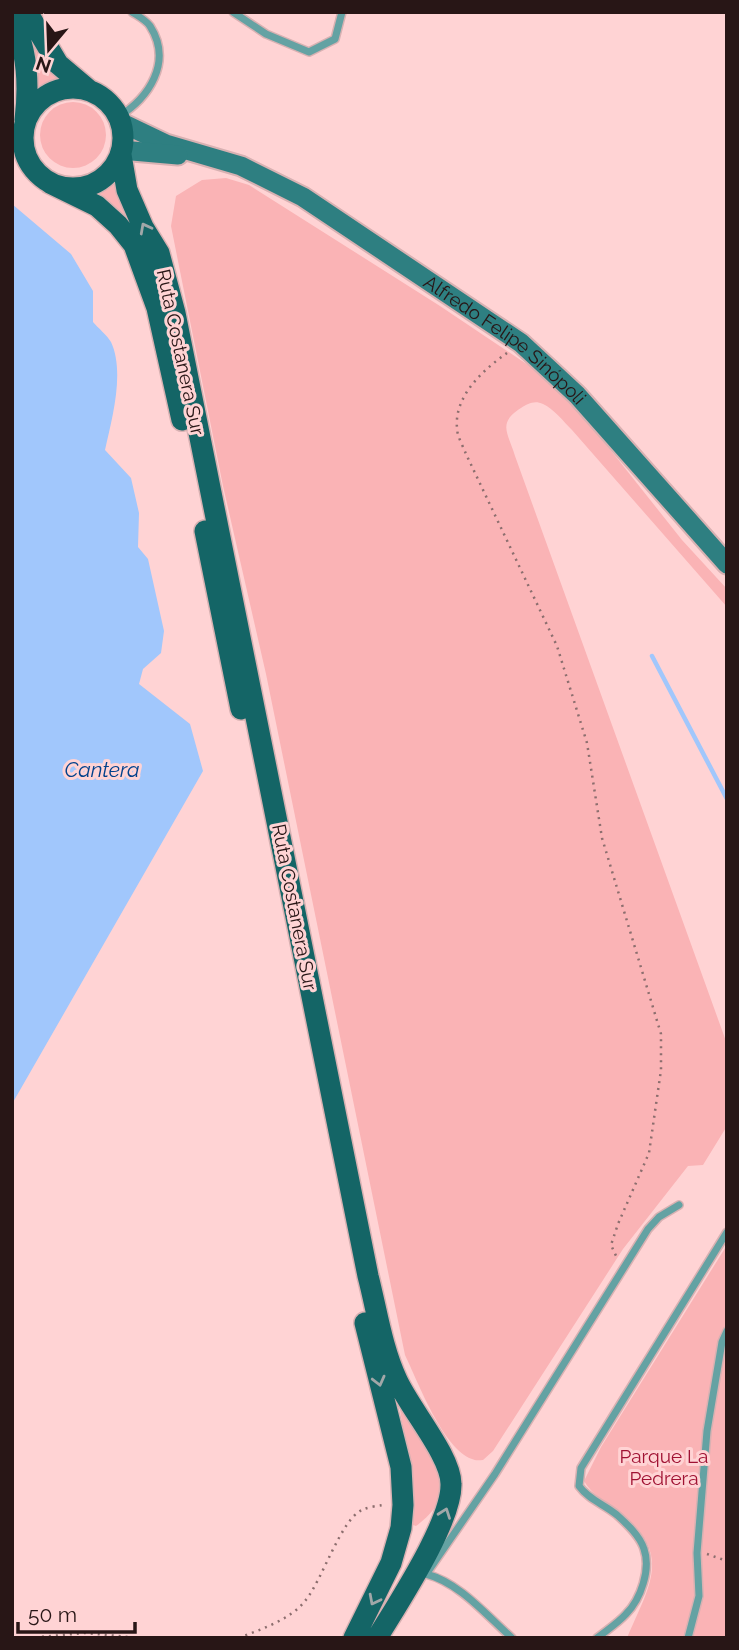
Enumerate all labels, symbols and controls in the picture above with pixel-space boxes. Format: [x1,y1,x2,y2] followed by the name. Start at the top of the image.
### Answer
[14,14,84,84] north arrow
[33,52,54,78] text: N
[139,223,153,236] one-way arrow
[153,267,209,437] street label: Ruta Costanera Sur
[420,270,591,409] street label: Alfredo Felipe Sinópoli
[64,757,140,782] water label: Cantera
[268,822,322,992] street label: Ruta Costanera Sur
[371,1375,385,1387] one-way arrow
[620,1445,708,1489] park label: Parque La Pedrera
[437,1508,451,1520] one-way arrow
[18,1590,135,1634] scale bar
[369,1593,383,1605] one-way arrow
[28,1602,77,1627] text: 50 m

